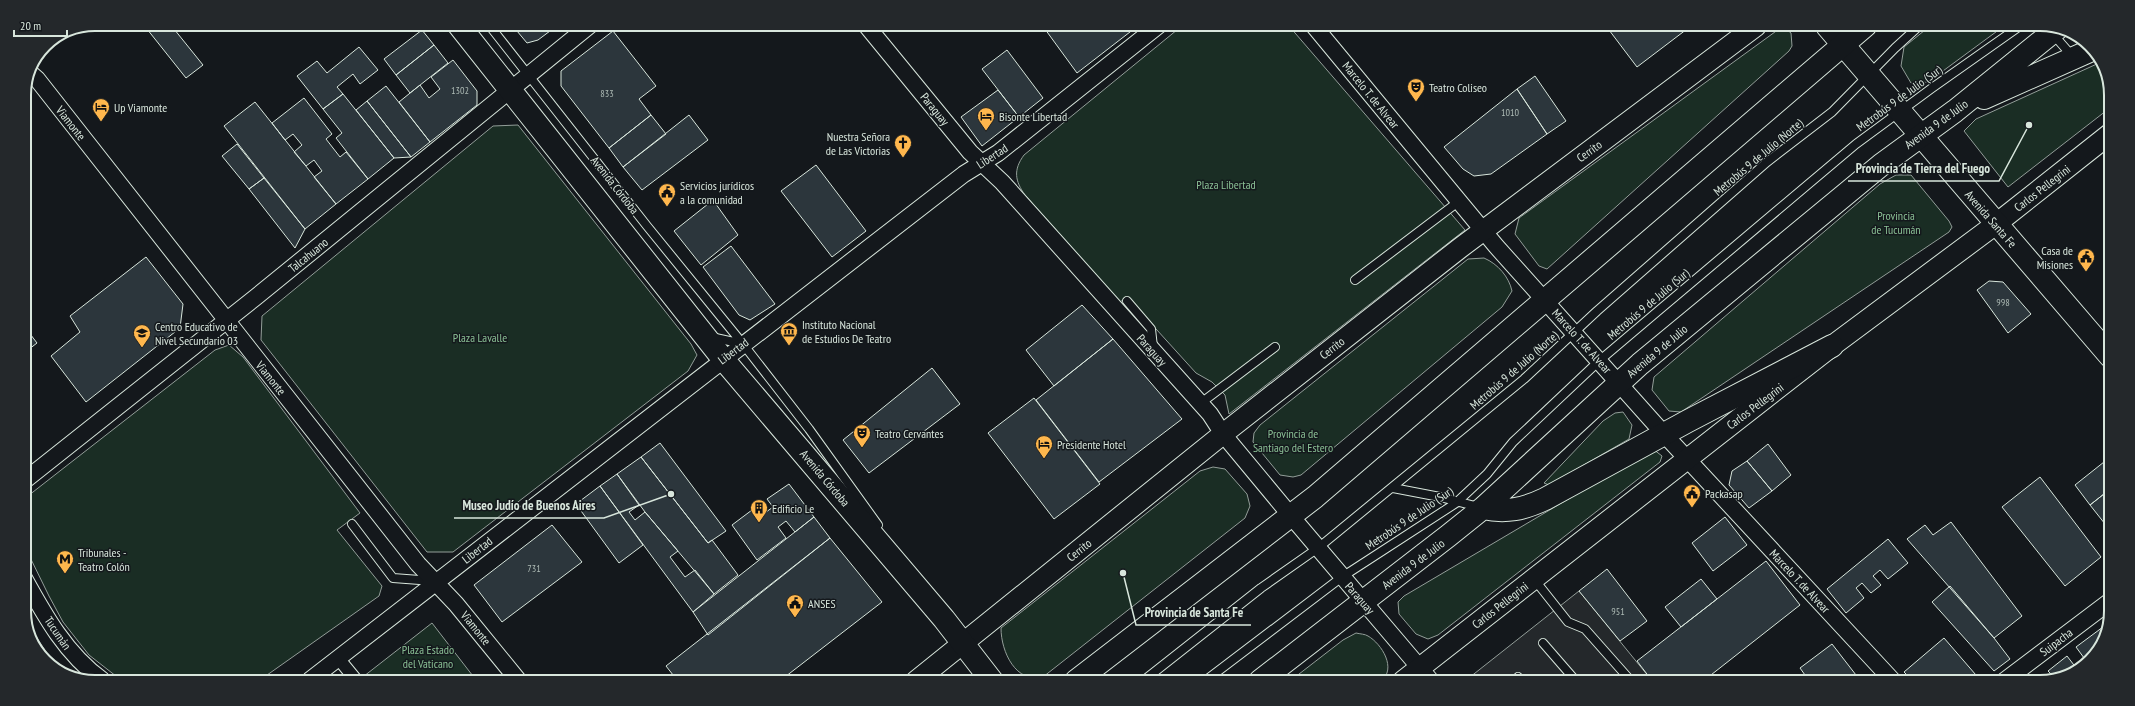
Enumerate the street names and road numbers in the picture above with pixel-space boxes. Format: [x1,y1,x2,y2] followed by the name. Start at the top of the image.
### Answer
[1339,59,1403,132] street label: Marcelo T. de Alvear
[1853,62,1945,134] street label: Metrobús 9 de Julio (Sur)
[917,90,953,129] street label: Paraguay
[1901,96,1971,152] street label: Avenida 9 de Julio
[52,102,89,143] street label: Viamonte
[1710,115,1806,199] street label: Metrobús 9 de Julio (Norte)
[1573,137,1605,165] street label: Cerrito
[973,140,1011,172] street label: Libertad
[588,153,642,217] street label: Avenida Córdoba
[2011,161,2073,215] street label: Carlos Pellegrini
[1962,187,2020,251] street label: Avenida Santa Fe
[285,234,331,276] street label: Talcahuano
[1604,265,1692,343] street label: Metrobús 9 de Julio (Sur)
[1549,306,1615,377] street label: Marcelo T. de Alvear
[1624,321,1690,381] street label: Avenida 9 de Julio
[1467,327,1561,412] street label: Metrobús 9 de Julio (Norte)
[1134,331,1171,369] street label: Paraguay
[1316,334,1348,362] street label: Cerrito
[715,335,751,367] street label: Libertad
[252,357,289,398] street label: Viamonte
[1724,380,1786,432] street label: Carlos Pellegrini
[797,447,853,510] street label: Avenida Córdoba
[1362,483,1456,553] street label: Metrobús 9 de Julio (Sur)
[459,533,495,567] street label: Libertad
[1064,535,1094,565] street label: Cerrito
[1379,536,1447,592] street label: Avenida 9 de Julio
[1767,546,1834,617] street label: Marcelo T. de Alvear
[1469,578,1531,632] street label: Carlos Pellegrini
[1342,579,1378,618] street label: Paraguay
[457,607,494,648] street label: Viamonte
[41,614,75,652] street label: Tucumán
[2037,625,2076,659] street label: Suipacha

